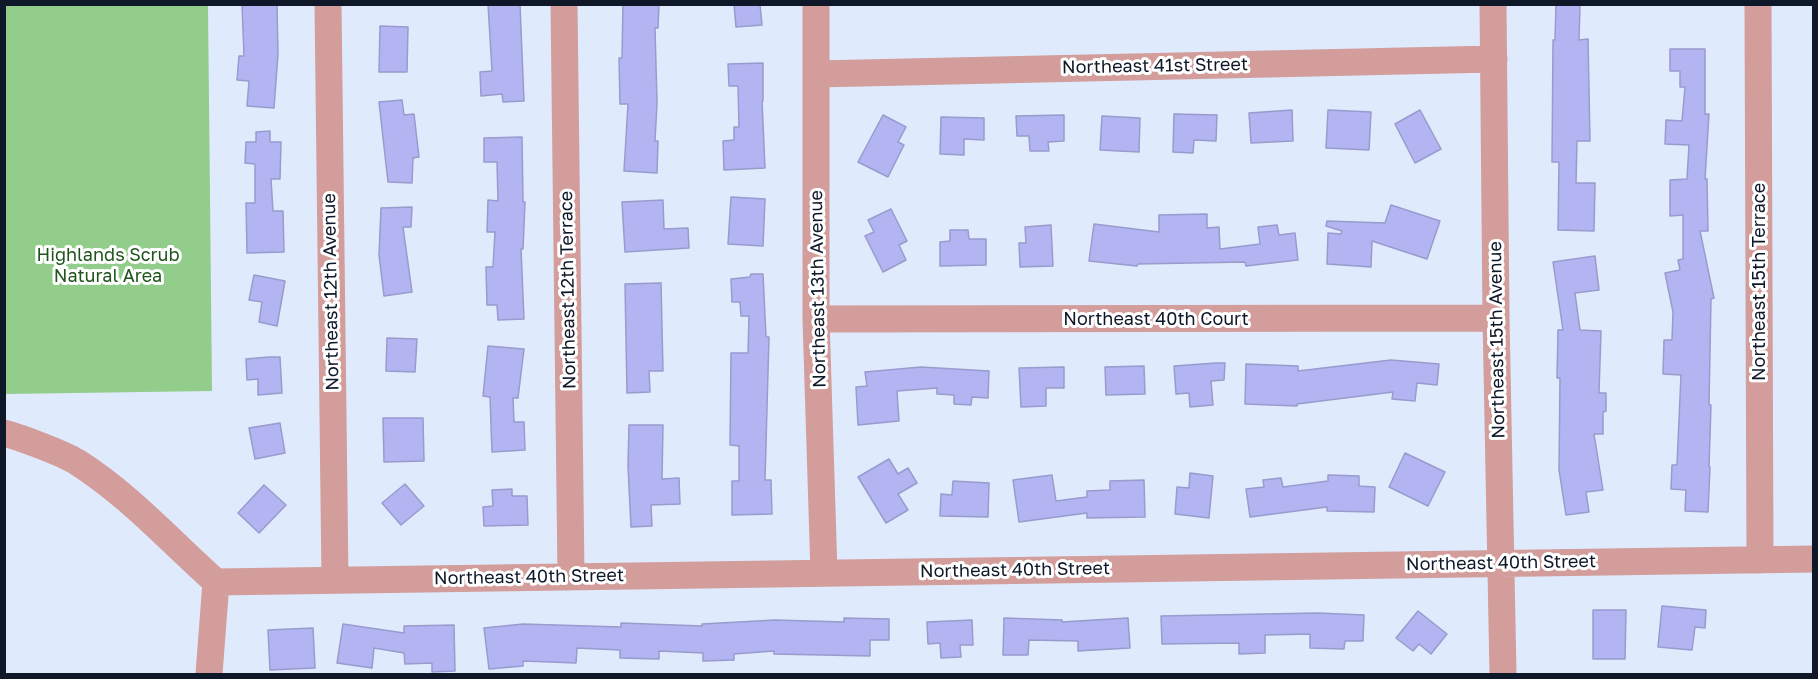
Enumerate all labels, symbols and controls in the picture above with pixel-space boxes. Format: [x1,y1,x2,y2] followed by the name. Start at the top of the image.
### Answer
[1062,54,1248,78] street label: Northeast 41st Street
[1748,183,1770,381] street label: Northeast 15th Terrace
[805,190,831,388] street label: Northeast 13th Avenue
[555,191,581,389] street label: Northeast 12th Terrace
[318,193,344,391] street label: Northeast 12th Avenue
[1484,241,1510,439] street label: Northeast 15th Avenue
[36,244,180,286] park label: Highlands Scrub Natural Area
[1063,308,1249,330] street label: Northeast 40th Court
[1406,551,1596,575] street label: Northeast 40th Street
[920,558,1110,582] street label: Northeast 40th Street
[434,565,624,589] street label: Northeast 40th Street

